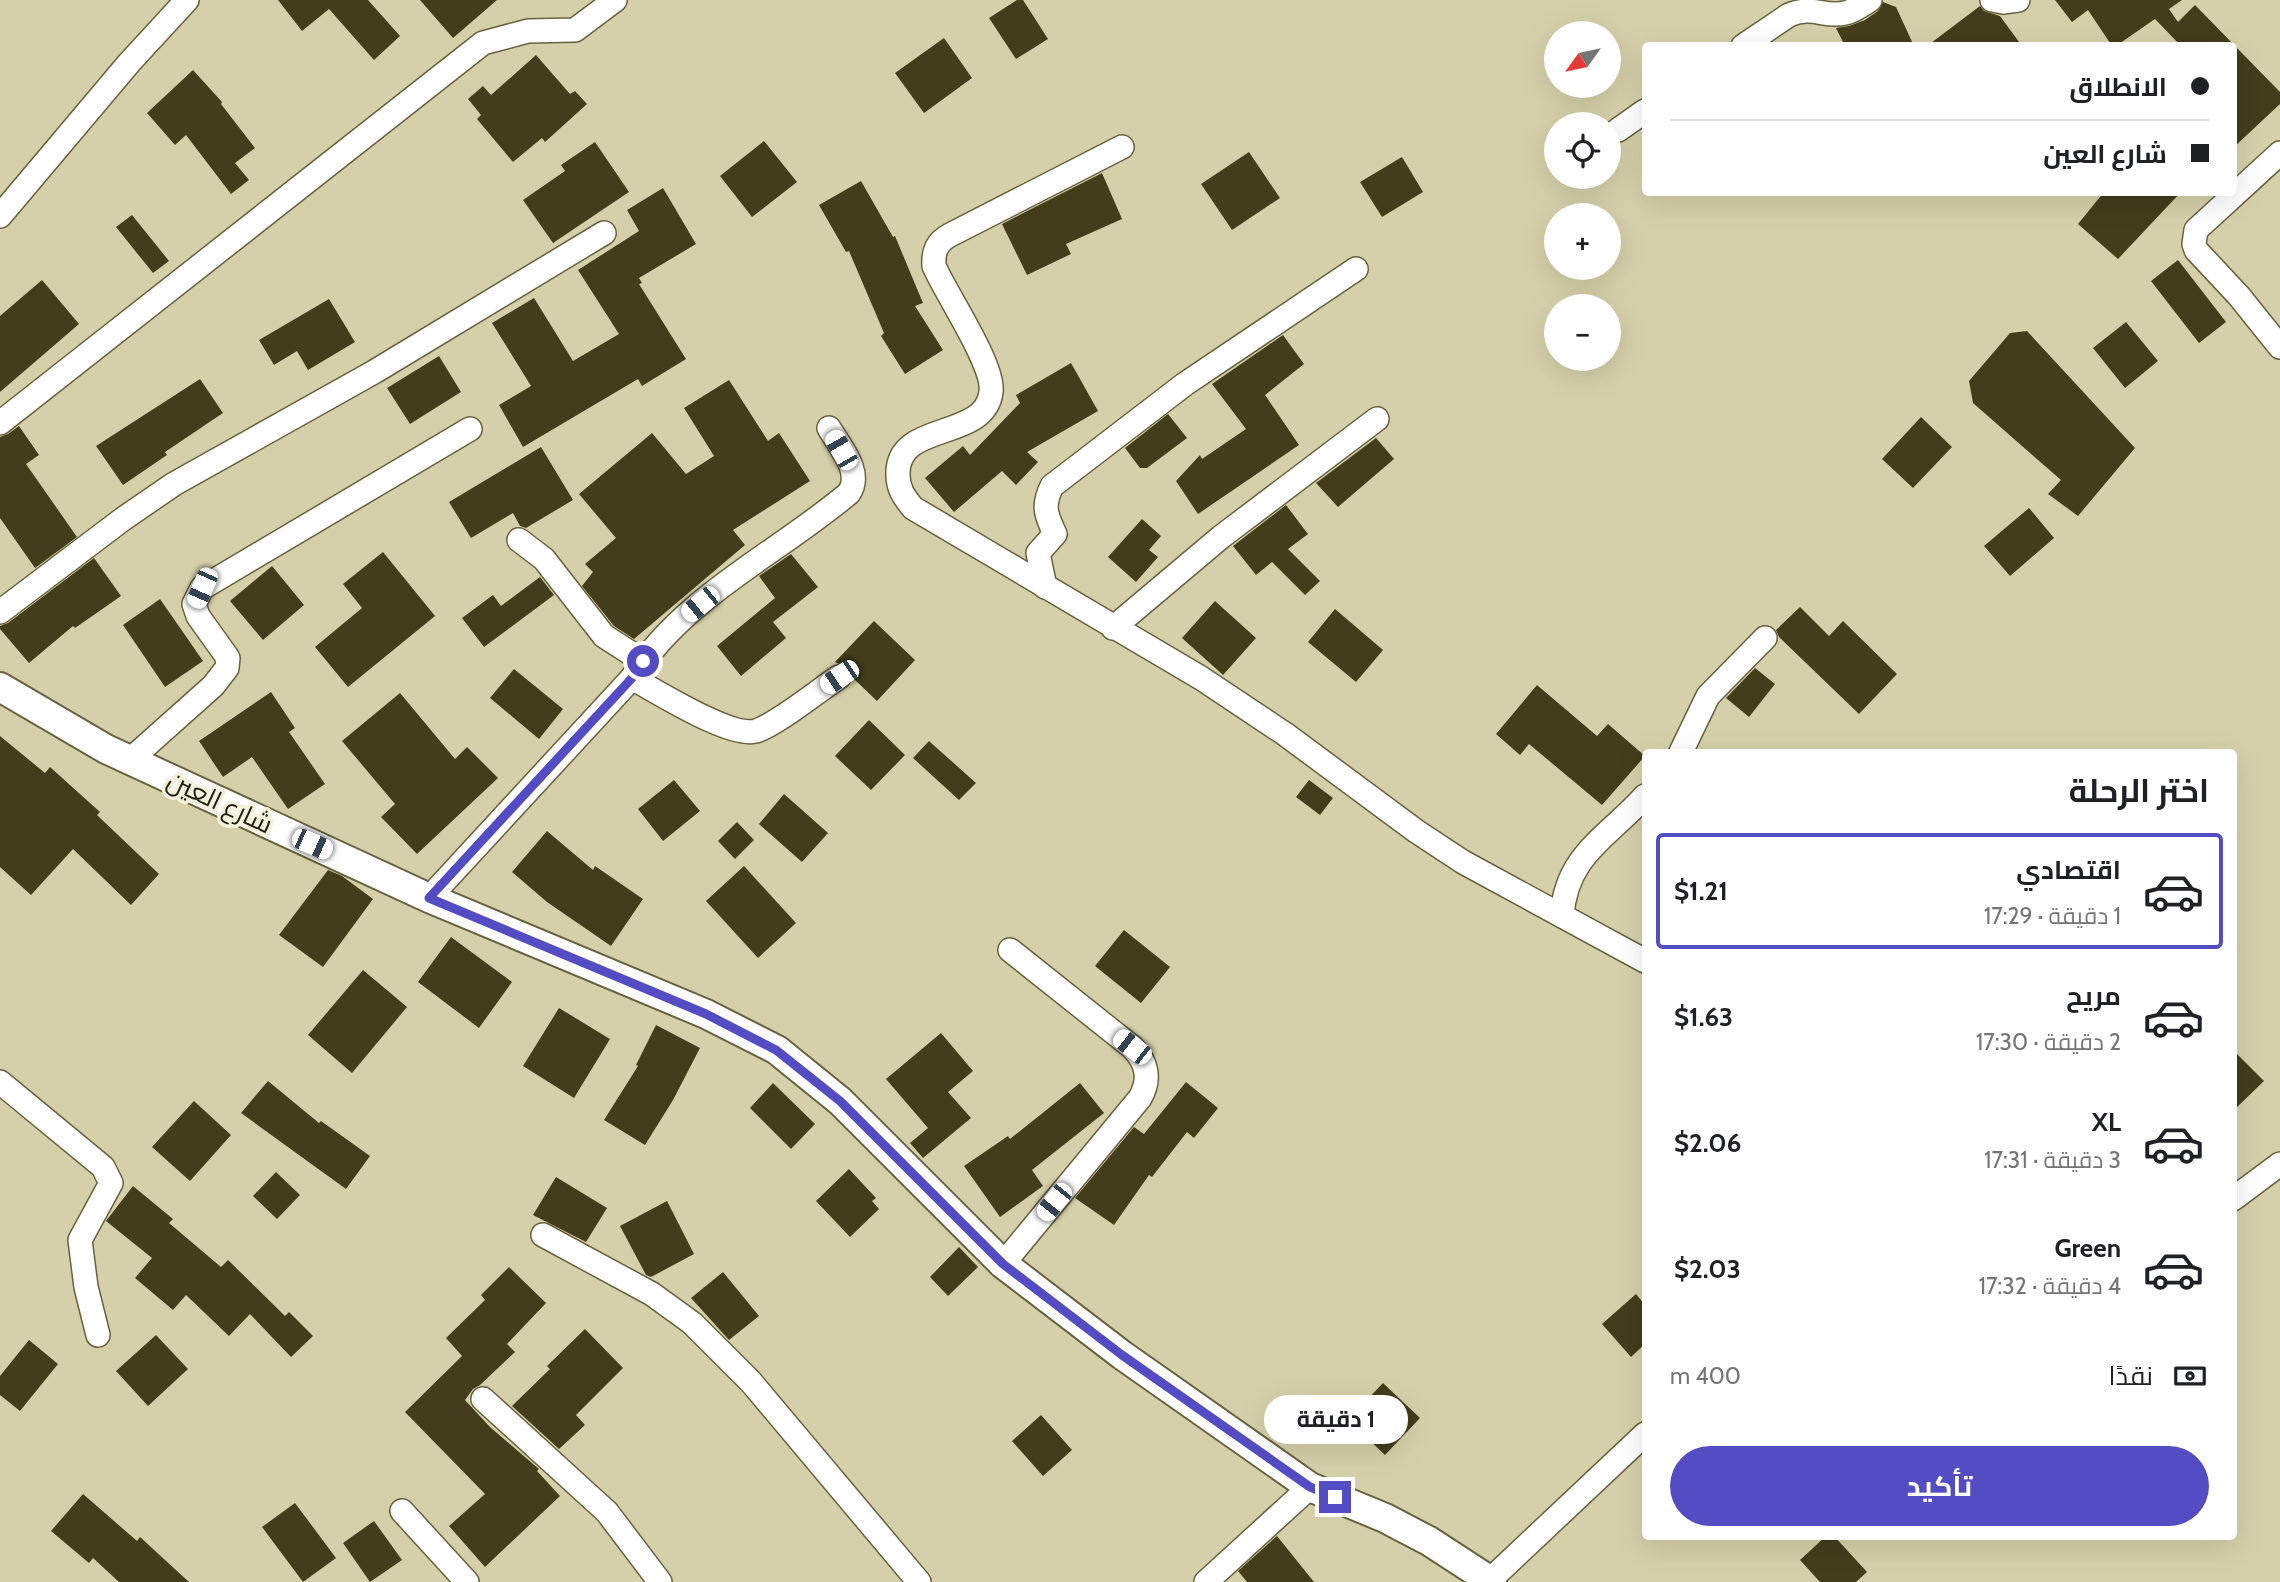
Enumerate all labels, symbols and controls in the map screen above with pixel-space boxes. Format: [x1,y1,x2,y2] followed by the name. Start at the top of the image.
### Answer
[1544,21,1620,98] north arrow
[1544,21,1621,371] map controls
[2069,71,2167,103] text: الانطلاق
[1544,112,1621,189] button: locate
[2043,138,2167,170] text: شارع العين
[1544,203,1621,280] button: +
[1544,294,1621,371] button: −
[822,427,861,473] car
[184,565,221,611] car
[678,583,723,625] car
[627,645,659,677] route start
[816,657,863,697] car
[162,764,278,841] street label: شارع العين
[2069,771,2209,810] text: اختر الرحلة
[289,826,336,862] car
[2016,854,2121,886] text: اقتصادي
[2142,860,2205,923] icon: car
[1674,875,1728,907] text: $1.21
[1984,902,2121,930] text: 1 دقيقة · 17:29
[2066,980,2121,1012] text: مريح
[2142,986,2205,1049] icon: car
[1674,1001,1733,1033] text: $1.63
[1109,1026,1156,1068] car
[1976,1028,2121,1056] text: 2 دقيقة · 17:30
[2092,1106,2121,1138] text: XL
[2142,1112,2205,1175] icon: car
[1674,1127,1741,1159] text: $2.06
[1984,1146,2121,1174] text: 3 دقيقة · 17:31
[1033,1179,1076,1225] car
[2054,1232,2121,1264] text: Green
[2142,1238,2205,1301] icon: car
[1674,1253,1741,1285] text: $2.03
[1979,1272,2121,1300] text: 4 دقيقة · 17:32
[2171,1357,2209,1395] icon: cash
[2109,1360,2153,1392] text: نقدًا
[1670,1362,1741,1390] text: 400 m
[1263,1396,1407,1444] callout: 1 دقيقة
[1297,1405,1375,1433] text: 1 دقيقة
[1670,1446,2209,1526] button: تأكيد
[1319,1481,1351,1513] route end

